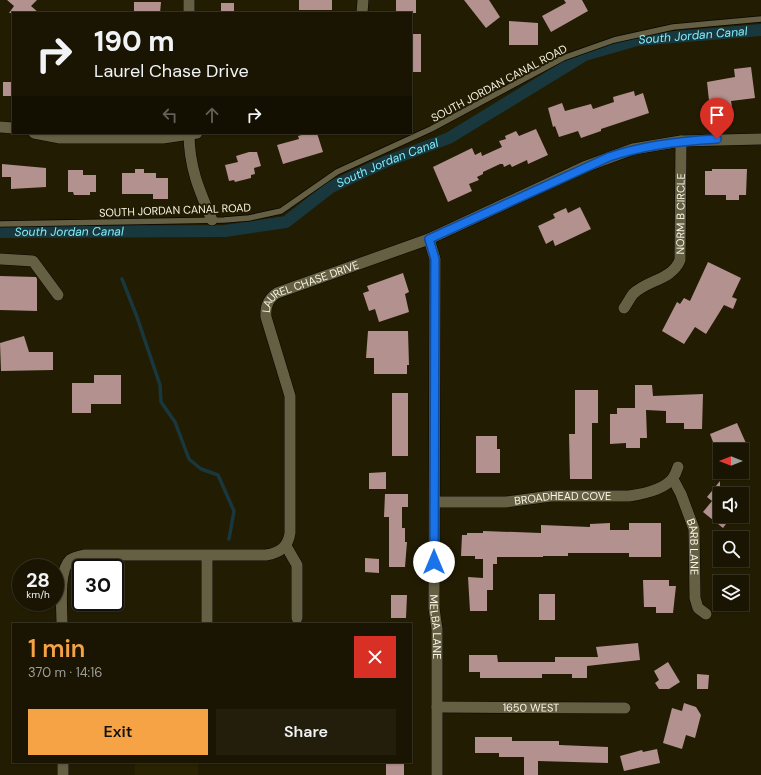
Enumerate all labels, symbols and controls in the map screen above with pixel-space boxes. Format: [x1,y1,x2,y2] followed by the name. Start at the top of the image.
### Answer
[94,23,175,60] text: 190 m
[638,23,748,48] water label: South Jordan Canal
[28,28,80,80] icon: right
[429,41,570,125] street label: SOUTH JORDAN CANAL ROAD
[94,59,249,83] text: Laurel Chase Drive
[700,98,734,139] pin
[159,104,181,126] icon: left
[201,104,223,126] icon: ahead
[243,104,265,126] icon: right
[706,104,728,126] icon: arrive
[334,135,441,191] water label: South Jordan Canal
[673,173,688,255] street label: NORM B CIRCLE
[99,200,252,220] street label: SOUTH JORDAN CANAL ROAD
[14,223,124,240] water label: South Jordan Canal
[259,257,361,313] street label: LAUREL CHASE DRIVE
[713,443,749,479] north arrow
[713,443,749,611] map controls
[713,487,749,523] button: sound
[513,489,611,508] street label: BROADHEAD COVE
[684,516,702,575] street label: BARB LANE
[713,531,749,567] button: search
[413,541,455,583] position arrow
[72,559,124,611] speed limit sign: 30
[26,567,50,593] text: 28
[713,575,749,611] button: layers
[26,588,50,601] text: km/h
[427,595,444,659] street label: MELBA LANE
[28,633,85,664] text: 1 min
[354,636,396,678] button: close
[28,664,102,681] text: 370 m · 14:16
[503,700,559,715] street label: 1650 WEST
[28,709,208,755] button: Exit
[216,709,396,755] button: Share

